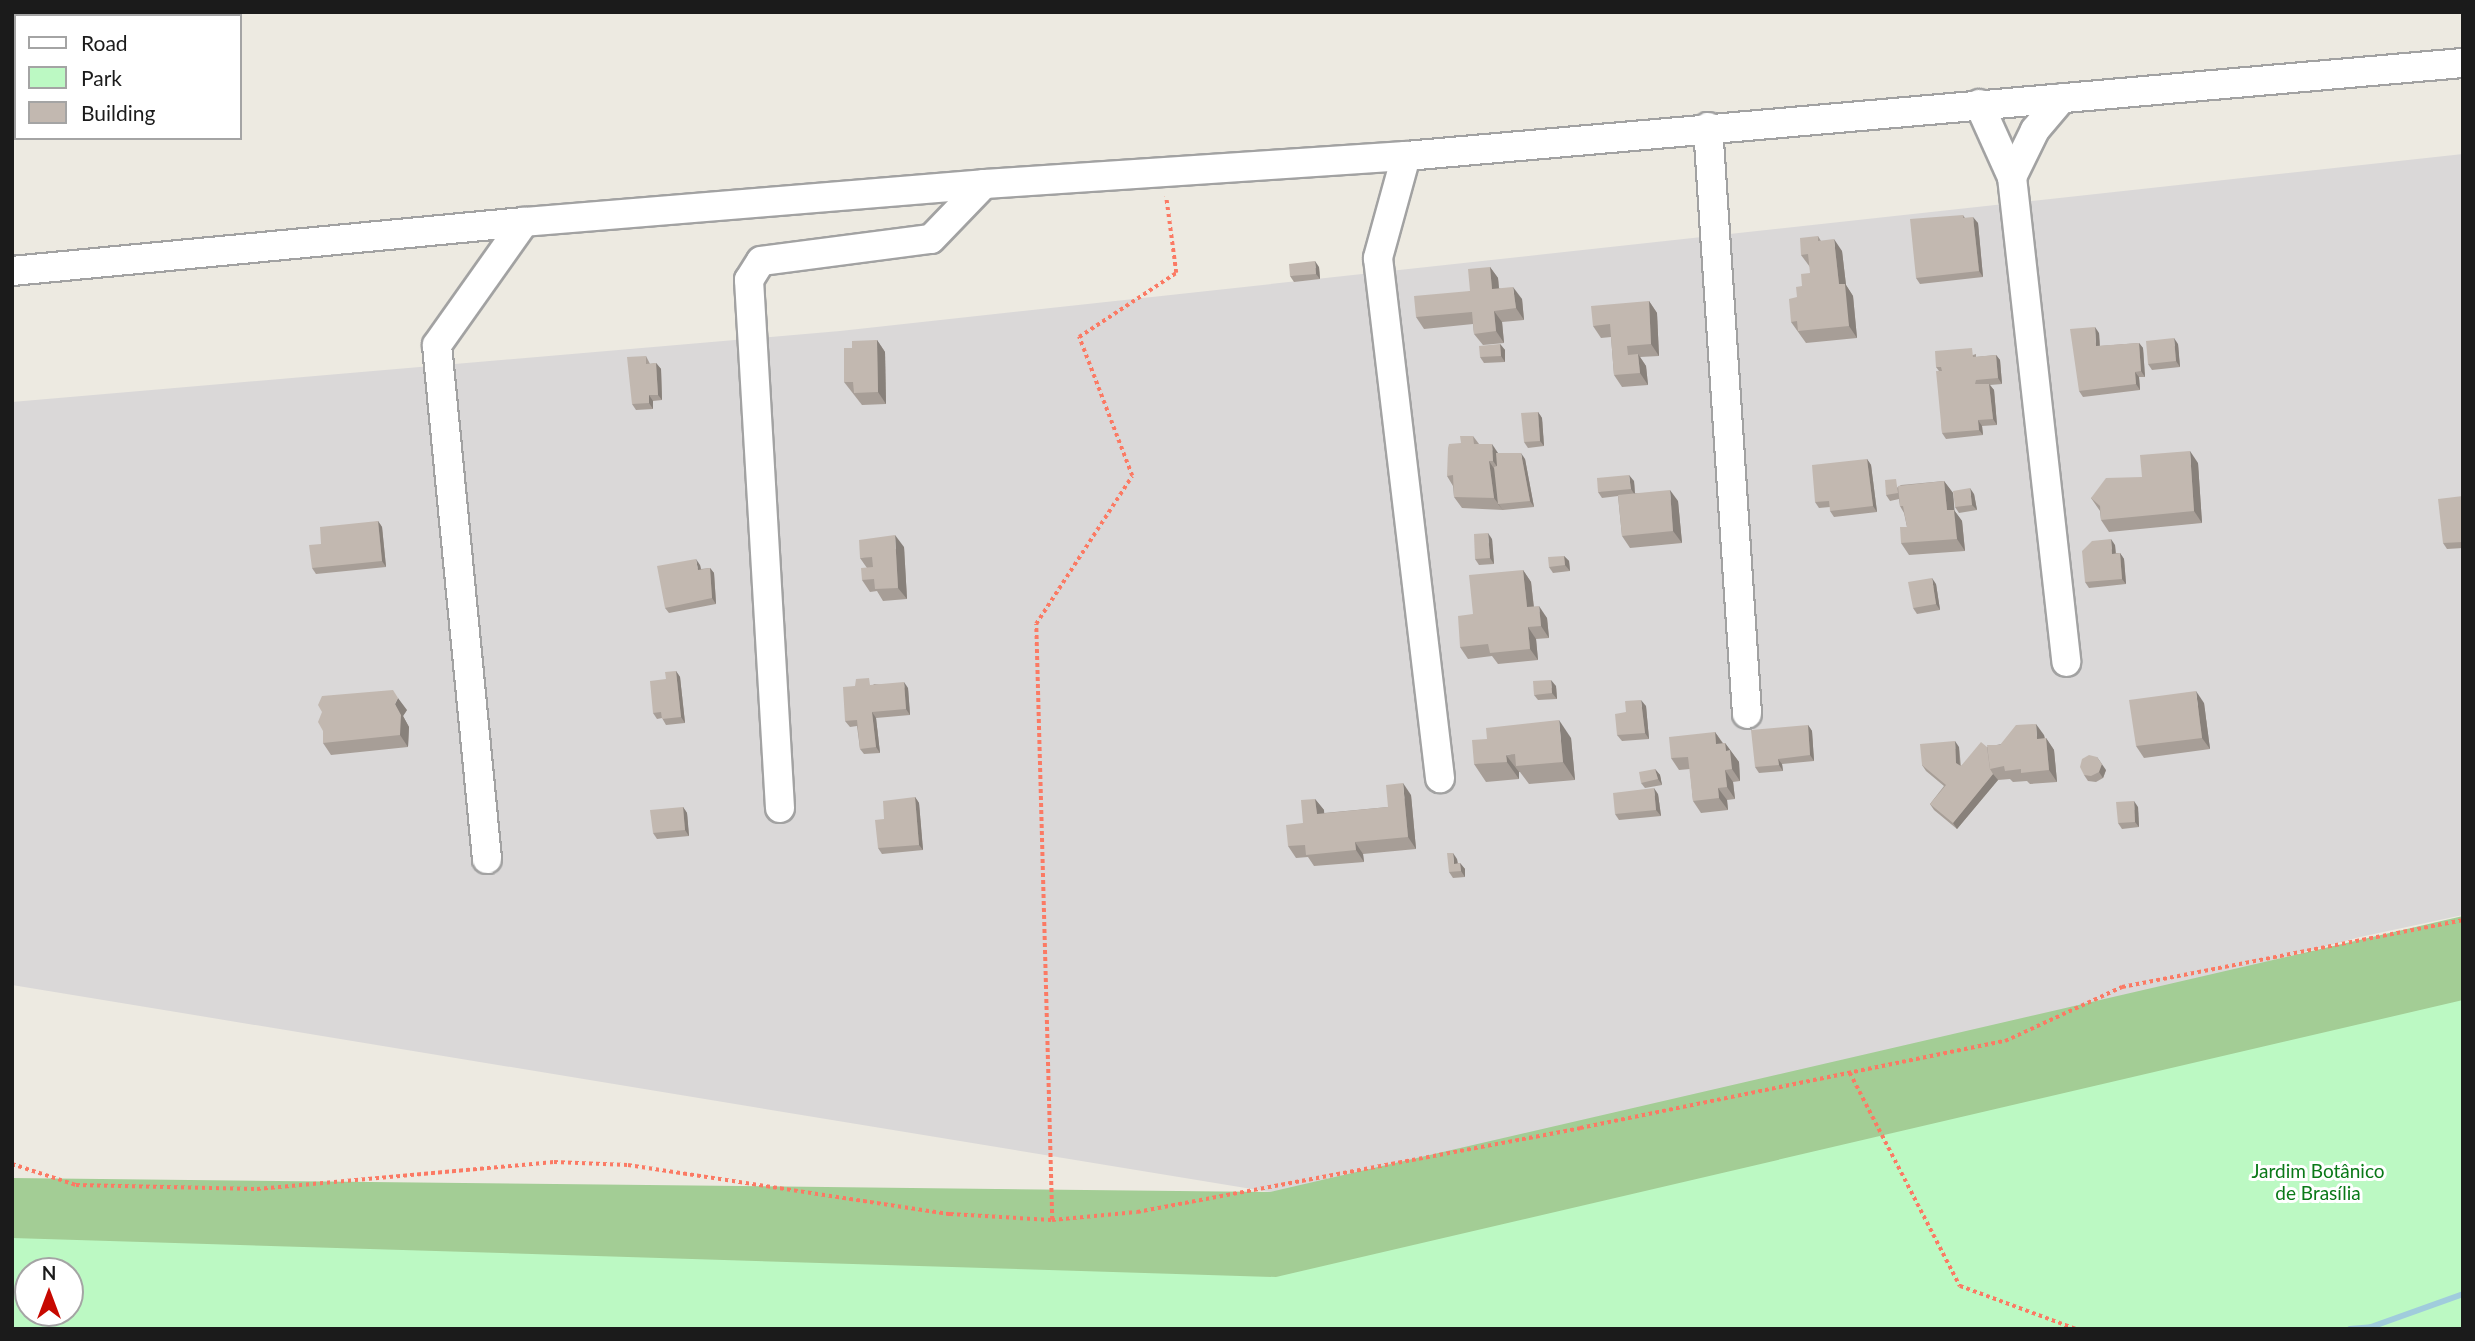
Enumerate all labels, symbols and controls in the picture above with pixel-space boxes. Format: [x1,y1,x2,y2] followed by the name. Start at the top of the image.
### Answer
[14,14,242,140] legend
[81,30,128,55] text: Road
[81,65,122,90] text: Park
[81,100,156,125] text: Building
[2251,1160,2385,1204] park label: Jardim Botânico de Brasília
[14,1257,84,1327] north arrow
[42,1261,56,1284] text: N

